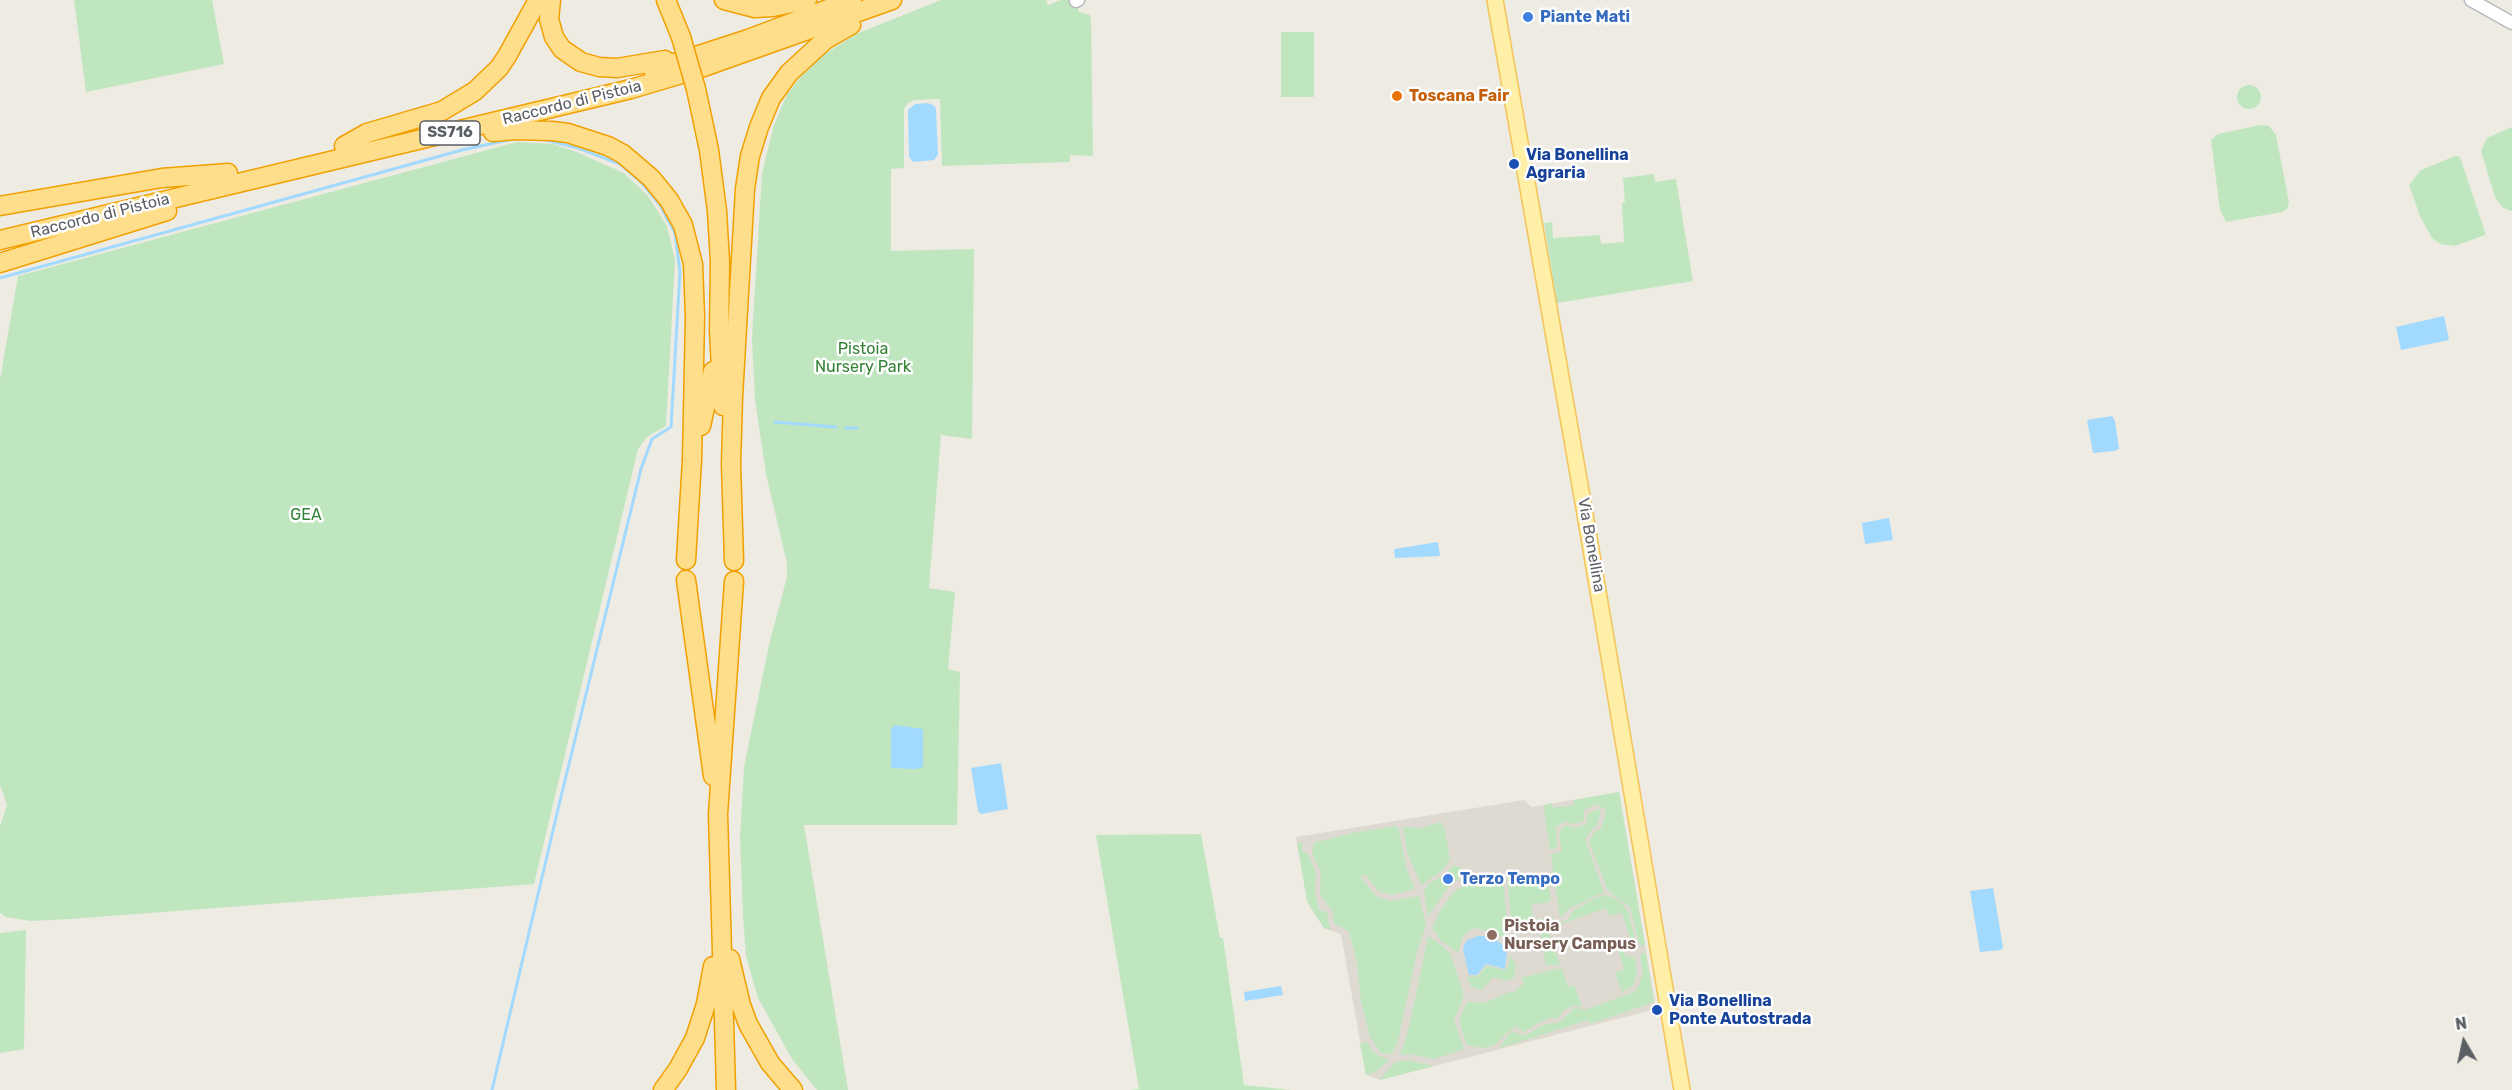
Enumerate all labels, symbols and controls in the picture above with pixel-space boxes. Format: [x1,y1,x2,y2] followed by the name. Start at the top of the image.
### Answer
[1540,7,1630,27] place label: Piante Mati
[1521,10,1535,24] marker: Piante Mati
[501,76,643,130] street label: Raccordo di Pistoia
[1409,86,1509,106] place label: Toscana Fair
[1390,89,1404,103] marker: Toscana Fair
[420,121,480,145] road number: SS716
[1526,145,1629,183] place label: Via Bonellina Agraria
[1507,157,1521,171] marker: Via Bonellina Agraria
[29,189,171,243] street label: Raccordo di Pistoia
[815,339,911,377] park label: Pistoia Nursery Park
[1573,496,1609,594] street label: Via Bonellina
[290,505,322,525] park label: GEA
[1460,869,1560,889] place label: Terzo Tempo
[1441,872,1455,886] marker: Terzo Tempo
[1504,916,1636,954] place label: Pistoia Nursery Campus
[1485,928,1499,942] marker: Pistoia Nursery Campus
[1669,991,1811,1029] place label: Via Bonellina Ponte Autostrada
[1650,1003,1664,1017] marker: Via Bonellina Ponte Autostrada
[2434,1012,2494,1072] north arrow
[2454,1013,2468,1034] text: N

